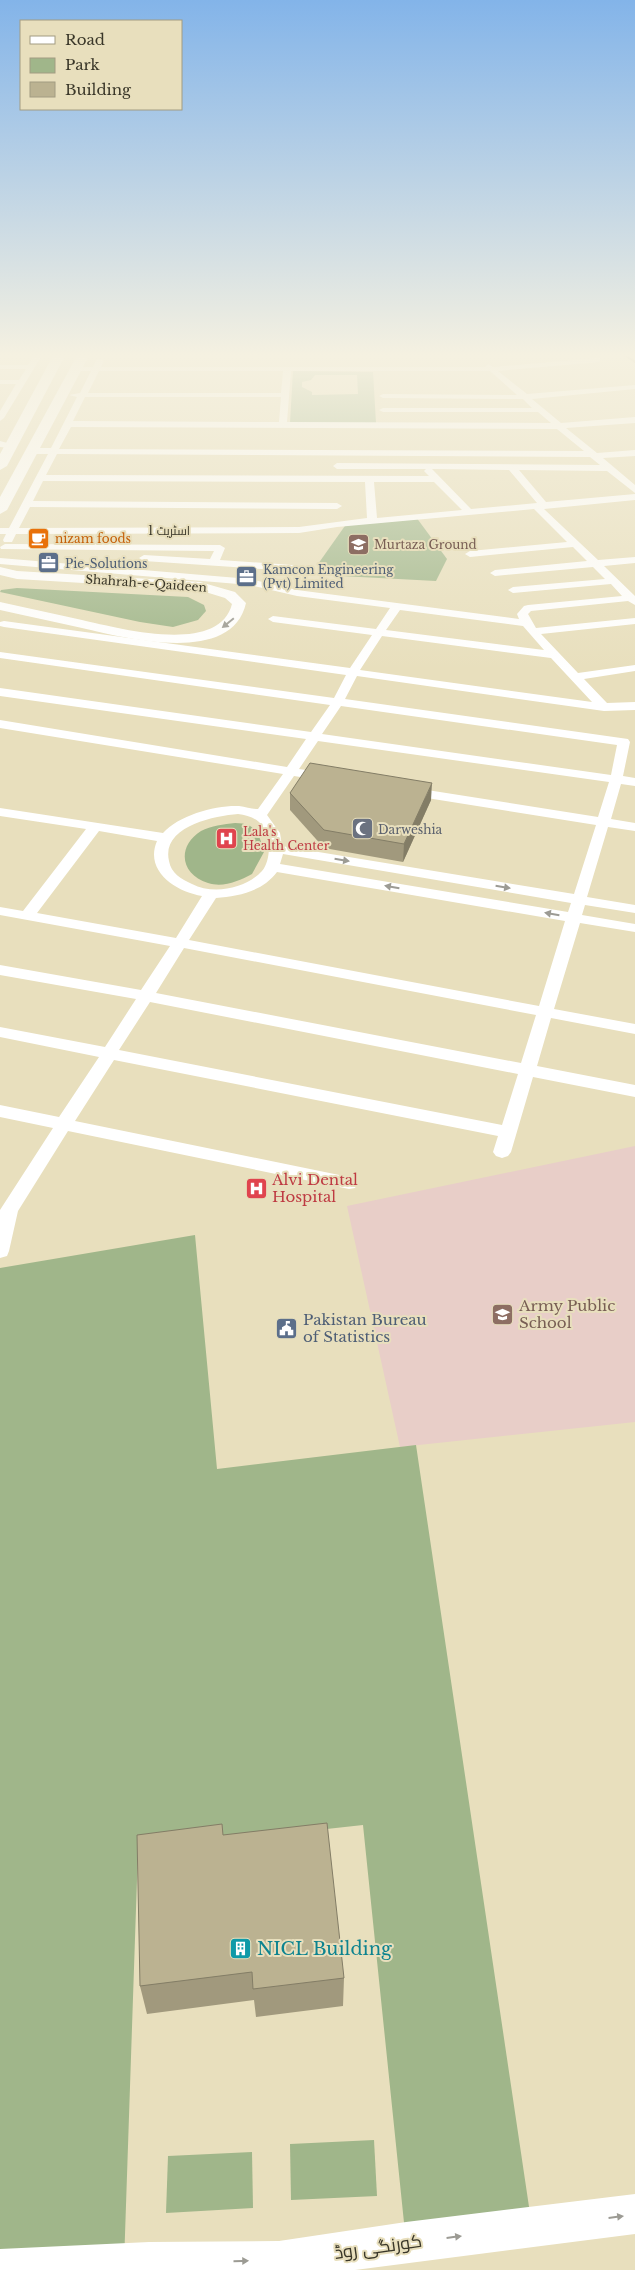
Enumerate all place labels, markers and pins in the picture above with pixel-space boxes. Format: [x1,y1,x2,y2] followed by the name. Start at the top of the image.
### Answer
[27,526,51,550] cafe icon: nizam foods
[55,531,131,546] place label: nizam foods
[346,532,370,556] school or university icon: Murtaza Ground
[374,537,477,552] place label: Murtaza Ground
[37,551,61,575] office icon: Pie-Solutions
[65,556,148,571] place label: Pie-Solutions
[263,562,394,591] place label: Kamcon Engineering (Pvt) Limited
[235,564,259,588] office icon: Kamcon Engineering (Pvt) Limited
[350,817,374,841] mosque icon: Darweshia
[378,822,443,837] place label: Darweshia
[243,824,330,853] place label: Lala's Health Center
[215,826,239,850] hospital icon: Lala's Health Center
[271,1170,358,1206] place label: Alvi Dental Hospital
[244,1176,268,1200] hospital icon: Alvi Dental Hospital
[518,1296,615,1332] place label: Army Public School
[491,1302,515,1326] school or university icon: Army Public School
[303,1310,427,1346] place label: Pakistan Bureau of Statistics
[275,1316,299,1340] public building icon: Pakistan Bureau of Statistics
[229,1937,253,1961] building icon: NICL Building
[257,1938,392,1960] place label: NICL Building

